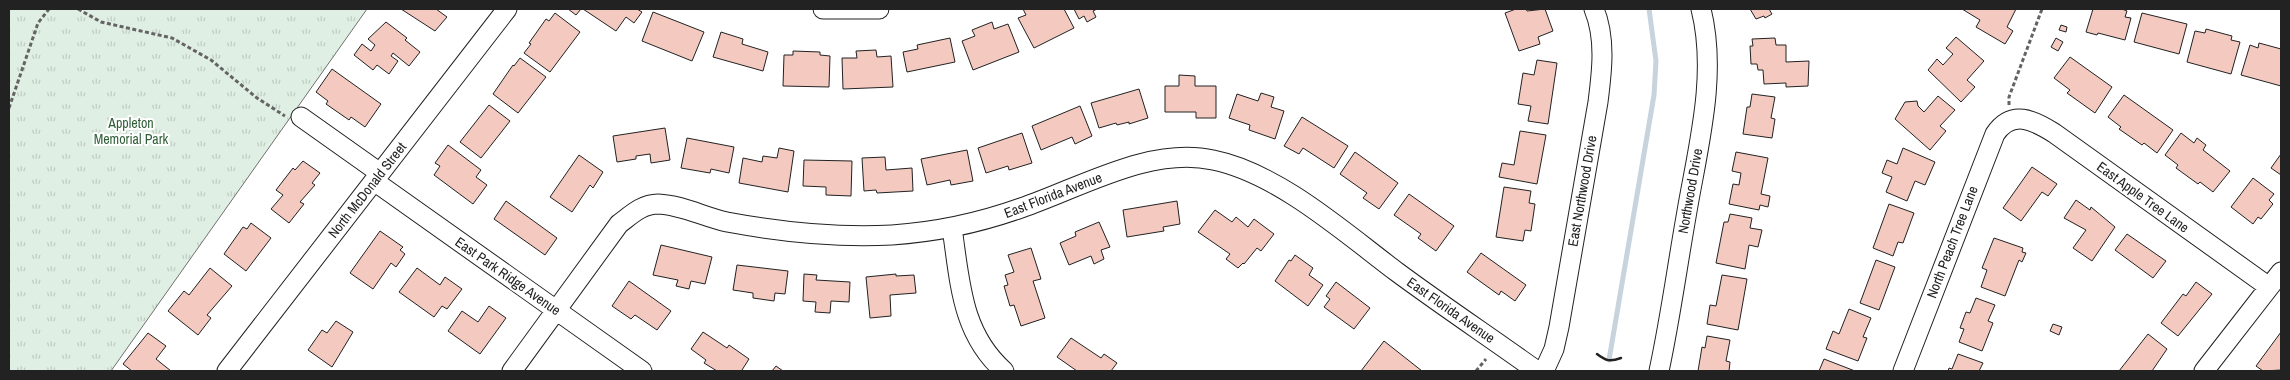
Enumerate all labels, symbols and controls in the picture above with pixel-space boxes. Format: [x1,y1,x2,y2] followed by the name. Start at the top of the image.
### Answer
[94,114,169,148] park label: Appleton Memorial Park
[1563,134,1601,248] street label: East Northwood Drive
[324,138,410,242] street label: North McDonald Street
[1674,147,1706,235] street label: Northwood Drive
[2093,157,2193,237] street label: East Apple Tree Lane
[1002,168,1104,222] street label: East Florida Avenue
[1922,183,1982,301] street label: North Peach Tree Lane
[452,233,564,319] street label: East Park Ridge Avenue
[1404,273,1498,347] street label: East Florida Avenue

